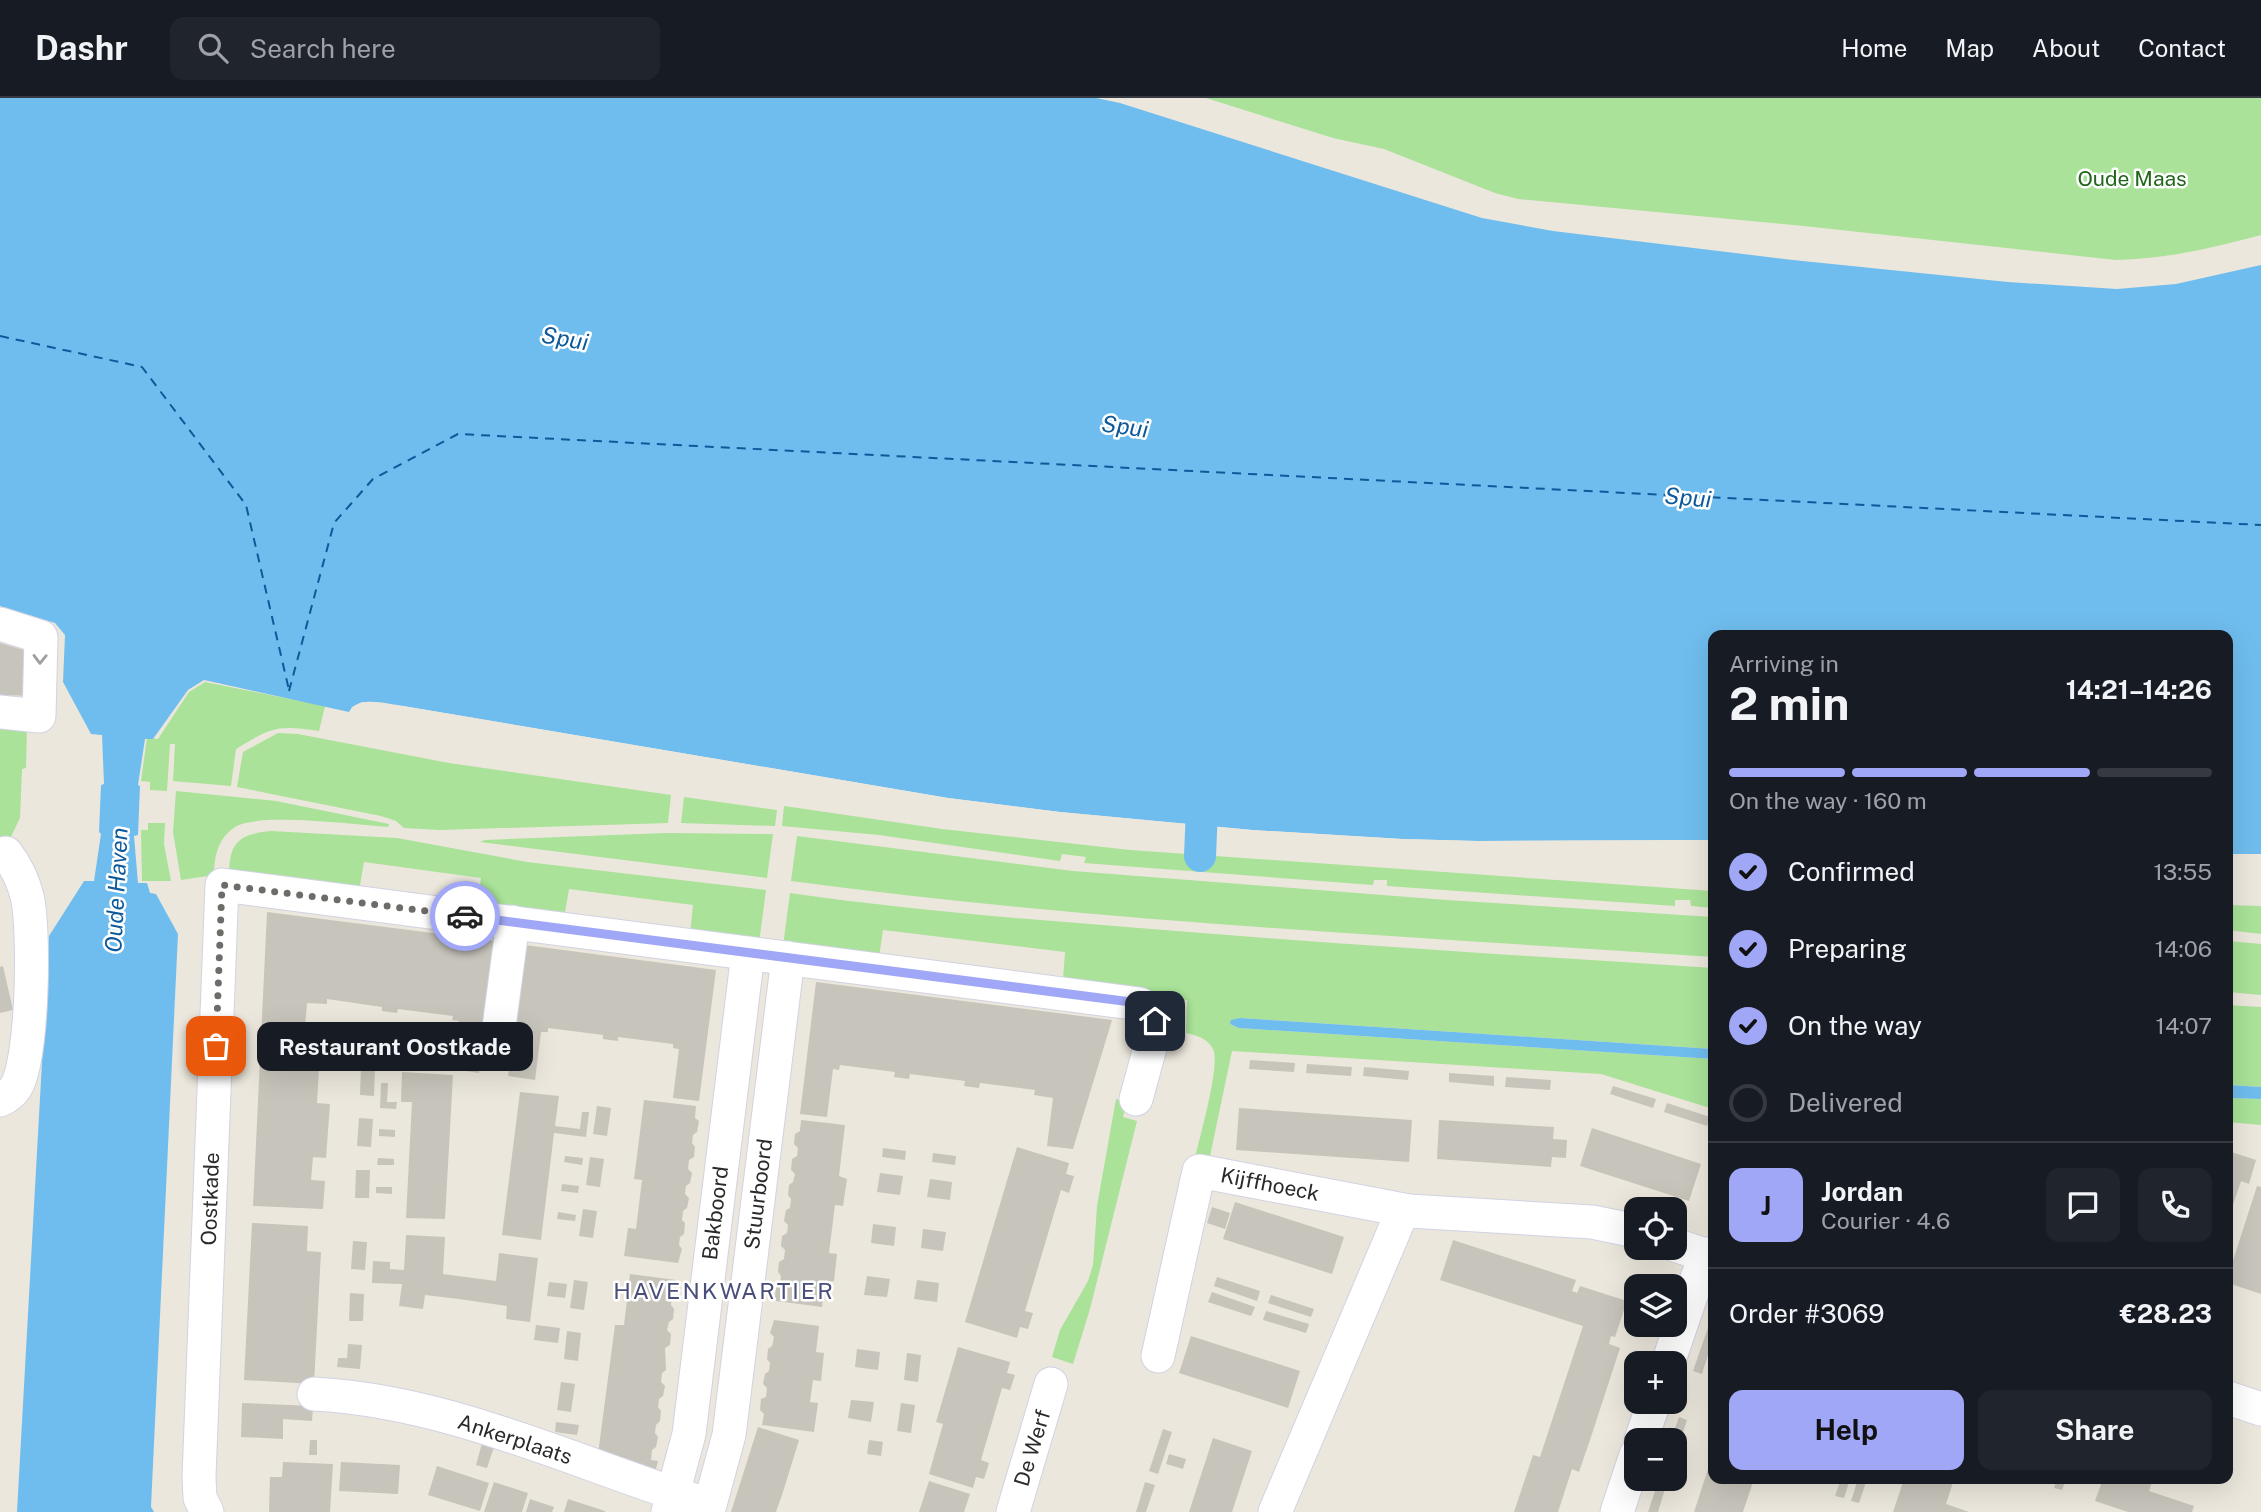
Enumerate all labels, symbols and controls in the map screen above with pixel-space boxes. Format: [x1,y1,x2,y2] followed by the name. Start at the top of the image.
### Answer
[170,17,660,80] search box
[35,29,128,67] text: Dashr
[194,29,232,67] icon: search
[250,33,396,64] text: Search here
[1841,34,1907,62] text: Home
[1945,34,1994,62] text: Map
[2032,34,2100,62] text: About
[2138,34,2226,62] text: Contact
[2077,166,2187,191] park label: Oude Maas
[539,321,591,355] water label: Spui
[1100,409,1151,443] water label: Spui
[1663,482,1713,513] water label: Spui
[1729,650,1839,677] text: Arriving in
[33,654,48,665] one-way arrow
[2066,674,2212,705] text: 14:21–14:26
[1729,676,1849,730] text: 2 min
[1729,787,1927,814] text: On the way · 160 m
[99,827,133,953] water label: Oude Haven
[1729,853,1767,891] icon: check
[1788,856,1915,887] text: Confirmed
[2154,858,2212,885] text: 13:55
[430,881,500,951] courier
[446,897,484,935] icon: car
[1729,930,1767,968] icon: check
[1788,933,1907,964] text: Preparing
[2155,935,2212,962] text: 14:06
[1125,991,1185,1051] pin
[1136,1002,1174,1040] icon: home
[1729,1007,1767,1045] icon: check
[1788,1010,1922,1041] text: On the way
[2156,1012,2212,1039] text: 14:07
[186,1016,246,1076] pin
[258,1021,534,1070] callout: Restaurant Oostkade
[197,1027,235,1065] icon: bag
[279,1033,511,1060] text: Restaurant Oostkade
[1788,1087,1903,1118] text: Delivered
[739,1137,777,1251] street label: Stuurboord
[196,1152,224,1246] street label: Oostkade
[1218,1162,1322,1206] street label: Kijffhoeck
[697,1165,733,1261] street label: Bakboord
[2046,1168,2120,1242] button: chat
[2138,1168,2212,1242] button: phone
[1821,1176,1903,1207] text: Jordan
[1761,1190,1771,1221] text: J
[1624,1197,1687,1491] map controls
[1624,1197,1687,1260] button: locate
[1821,1207,1950,1234] text: Courier · 4.6
[1624,1274,1687,1337] button: layers
[613,1277,835,1304] district label: HAVENKWARTIER
[1729,1298,1884,1329] text: Order #3069
[2120,1298,2212,1329] text: €28.23
[1624,1351,1687,1414] button: +
[1729,1390,1964,1470] button: Help
[1978,1390,2212,1470] button: Share
[1009,1407,1055,1489] street label: De Werf
[455,1409,575,1469] street label: Ankerplaats
[1624,1428,1687,1491] button: −

